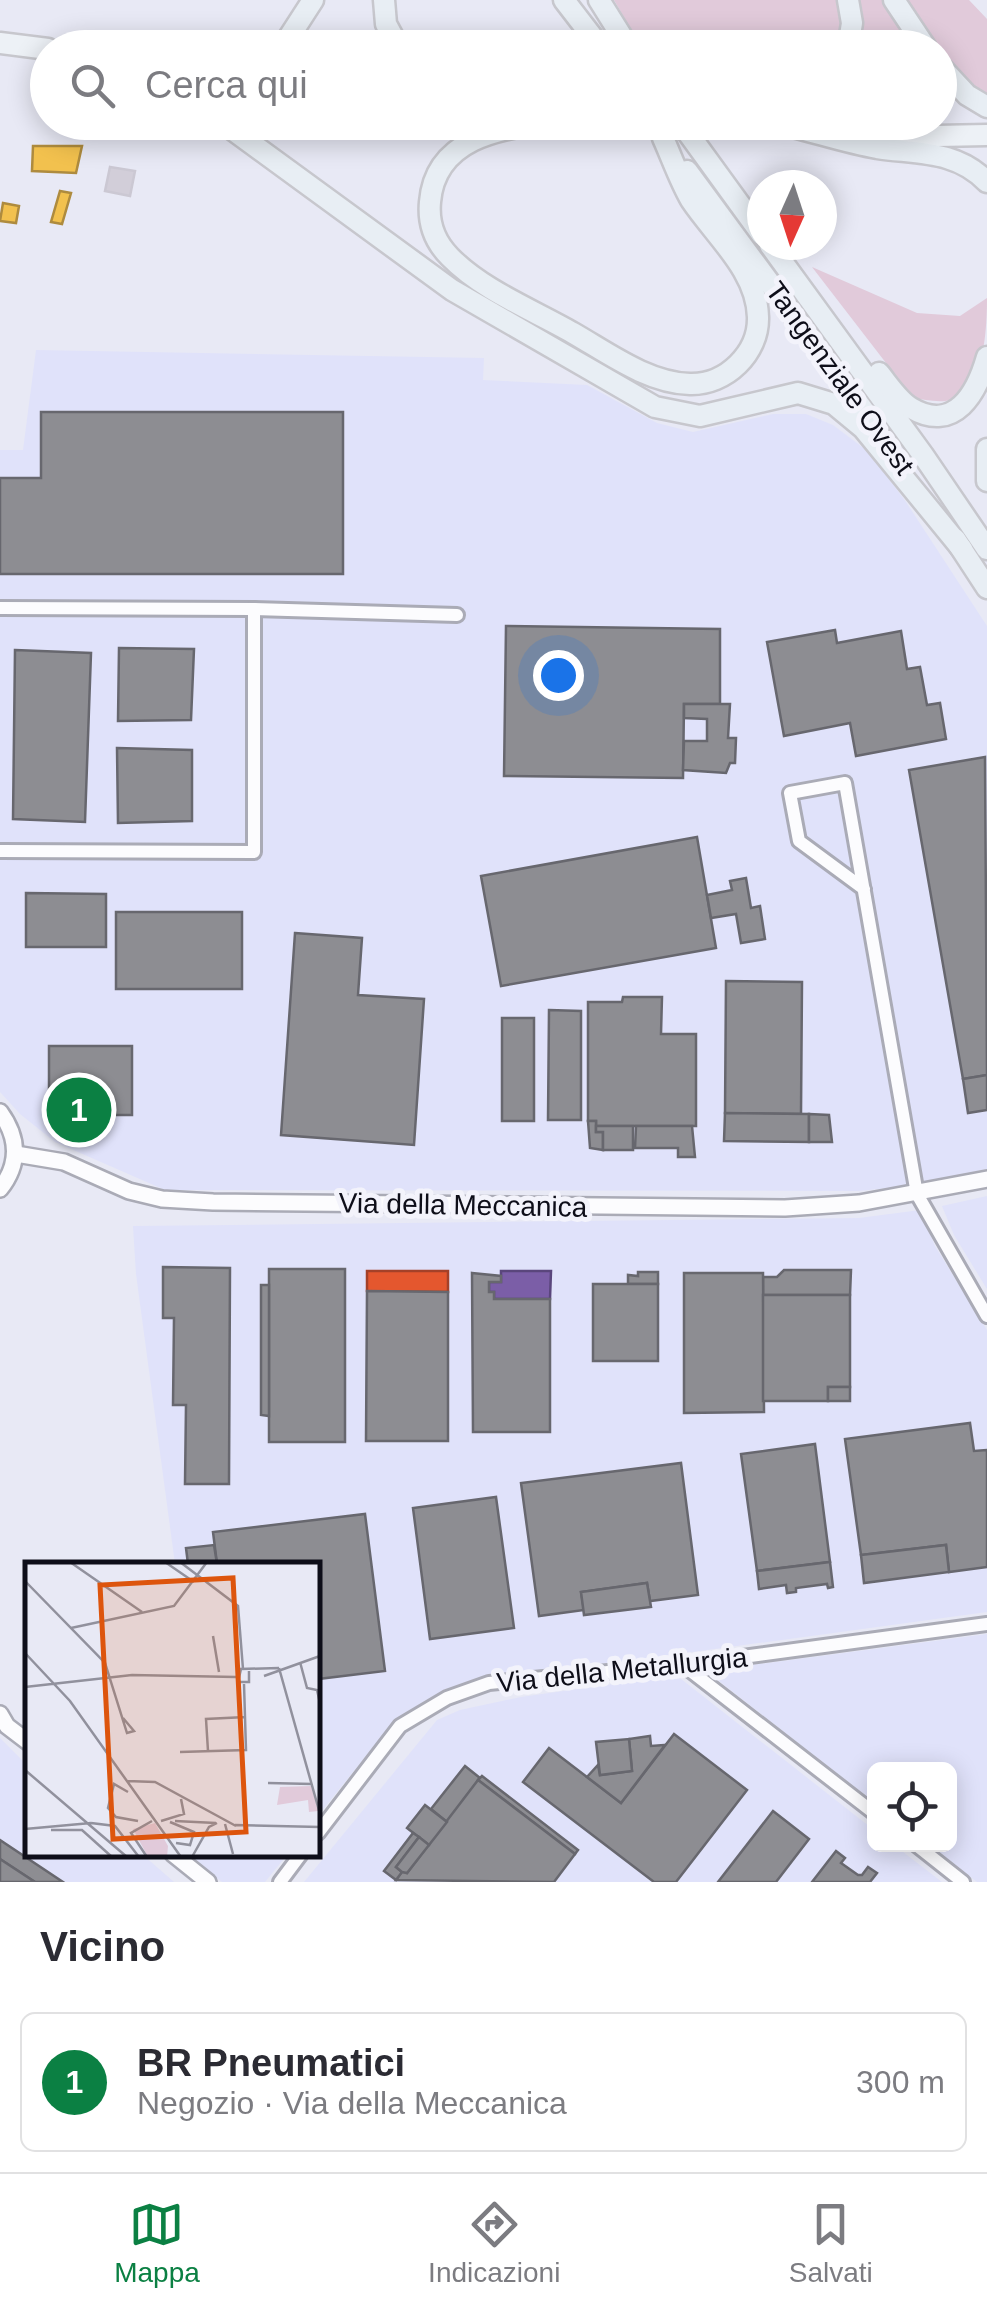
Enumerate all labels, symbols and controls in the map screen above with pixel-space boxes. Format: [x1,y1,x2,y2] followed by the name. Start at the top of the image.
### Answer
[30,30,957,140] search box
[65,58,120,113] icon: search
[145,64,308,106] text: Cerca qui
[747,170,837,260] north arrow
[760,276,920,480] street label: Tangenziale Ovest
[533,650,584,701] your location
[46,1072,112,1148] pin: 1
[338,1187,588,1223] street label: Via della Meccanica
[25,1562,320,1857] inset map
[495,1641,749,1699] street label: Via della Metallurgia
[867,1762,957,1852] map controls
[867,1762,957,1852] button: locate
[40,1923,165,1970] text: Vicino
[137,2042,405,2084] text: BR Pneumatici
[66,2064,83,2100] text: 1
[856,2064,945,2100] text: 300 m
[137,2085,567,2121] text: Negozio · Via della Meccanica
[114,2197,200,2289] tab: Mappa
[428,2197,560,2289] tab: Indicazioni
[789,2197,873,2289] tab: Salvati

